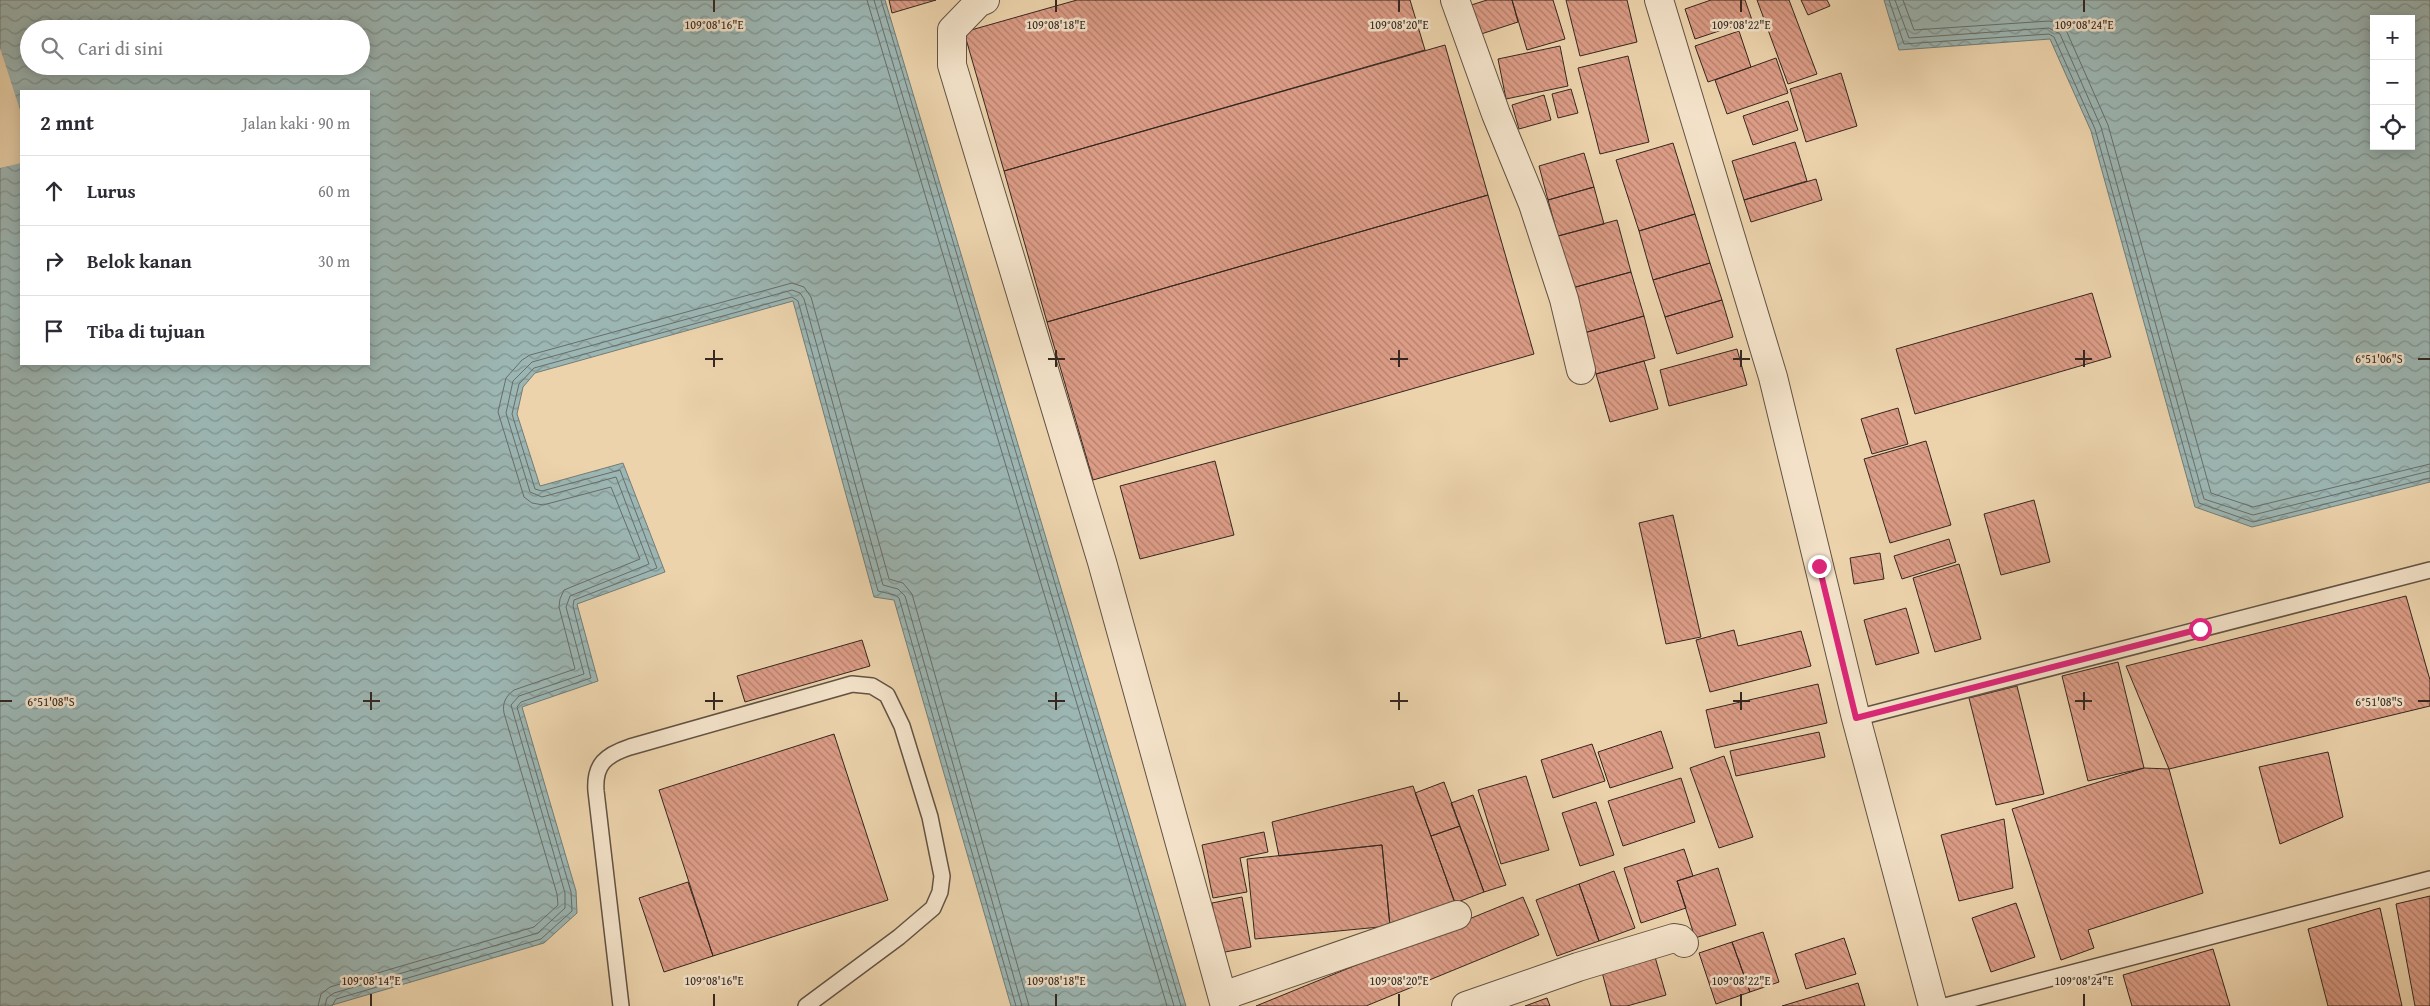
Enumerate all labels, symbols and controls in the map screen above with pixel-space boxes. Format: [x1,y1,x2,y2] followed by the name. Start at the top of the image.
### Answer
[2370,15,2415,150] map controls
[2370,15,2415,60] button: +
[684,16,744,33] text: 109°08'16"E
[1026,16,1086,33] text: 109°08'18"E
[1369,16,1429,33] text: 109°08'20"E
[1711,16,1771,33] text: 109°08'22"E
[2054,16,2114,33] text: 109°08'24"E
[20,20,370,75] search box
[38,34,66,62] icon: search
[78,34,163,62] text: Cari di sini
[2370,60,2415,105] button: −
[2370,105,2415,150] button: locate
[40,107,94,138] text: 2 mnt
[243,111,350,135] text: Jalan kaki · 90 m
[40,177,68,205] icon: ahead
[87,177,136,205] text: Lurus
[318,179,350,203] text: 60 m
[40,247,68,275] icon: right
[87,247,192,275] text: Belok kanan
[318,249,350,273] text: 30 m
[40,317,68,345] icon: arrive
[87,317,205,345] text: Tiba di tujuan
[2355,350,2403,367] text: 6°51'06"S
[1808,555,1831,578] route end
[2189,618,2212,641] route start
[27,693,75,710] text: 6°51'08"S
[2355,693,2403,710] text: 6°51'08"S
[341,972,401,989] text: 109°08'14"E
[684,972,744,989] text: 109°08'16"E
[1026,972,1086,989] text: 109°08'18"E
[1369,972,1429,989] text: 109°08'20"E
[1711,972,1771,989] text: 109°08'22"E
[2054,972,2114,989] text: 109°08'24"E

